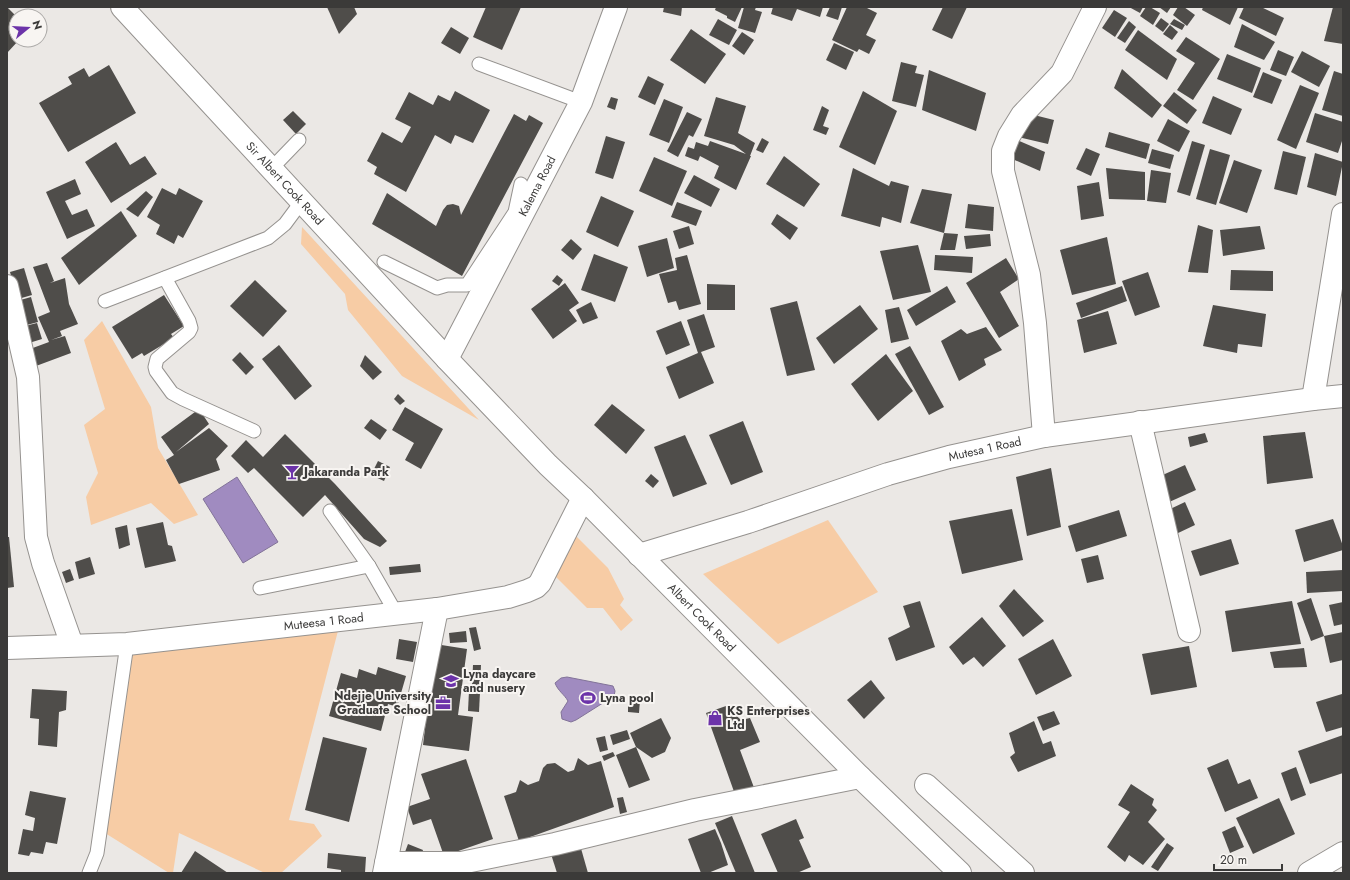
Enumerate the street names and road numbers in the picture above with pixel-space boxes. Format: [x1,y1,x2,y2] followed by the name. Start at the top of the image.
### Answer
[242,138,328,229] street label: Sir Albert Cook Road
[514,153,560,220] street label: Kalema Road
[947,432,1023,466] street label: Mutesa 1 Road
[663,579,740,656] street label: Albert Cook Road
[283,608,365,635] street label: Muteesa 1 Road

